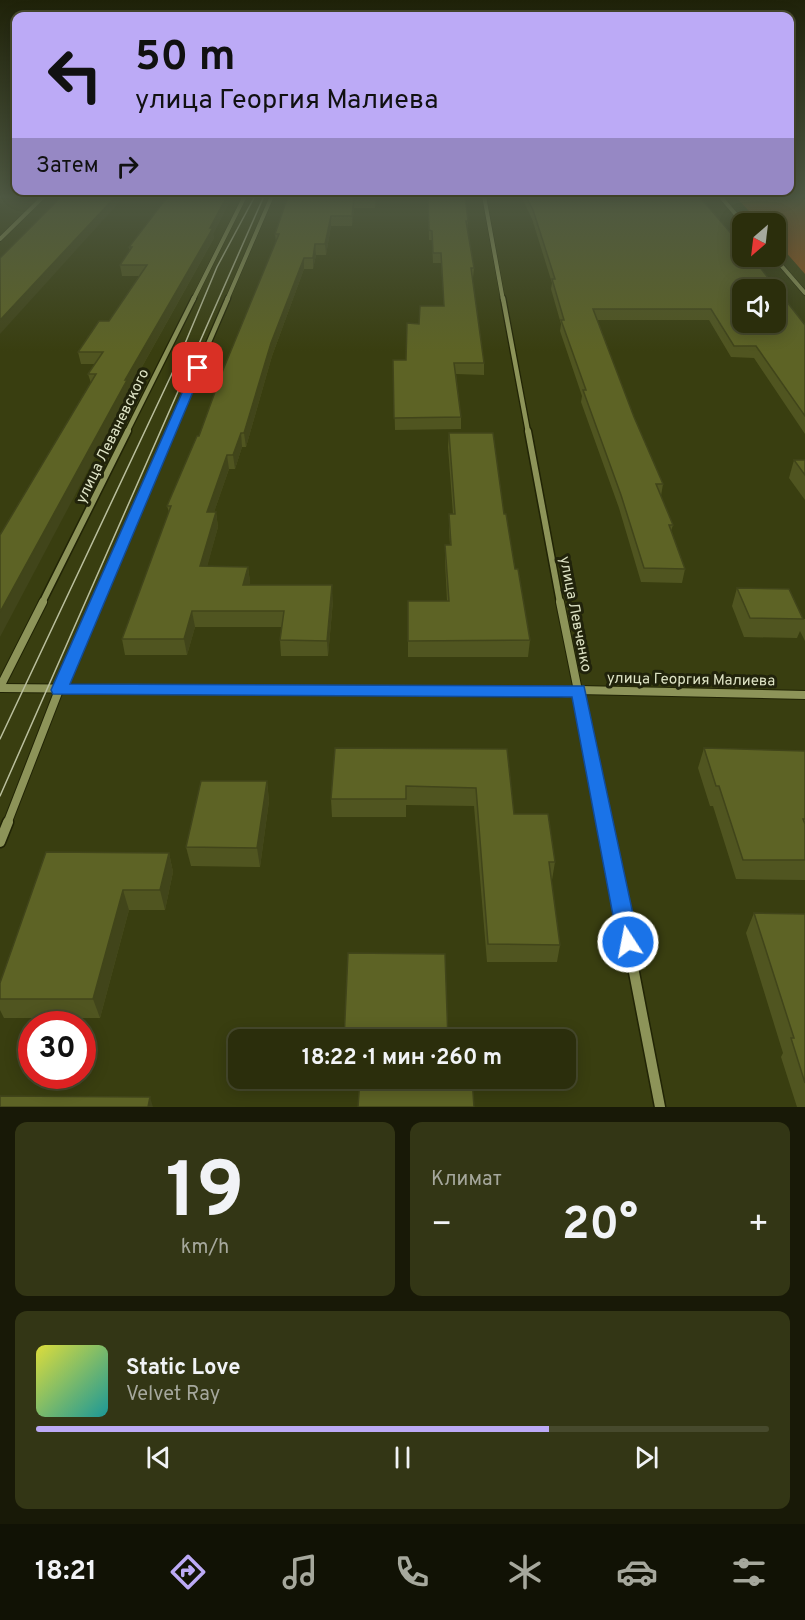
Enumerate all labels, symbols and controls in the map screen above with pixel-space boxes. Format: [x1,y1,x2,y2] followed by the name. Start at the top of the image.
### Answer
[135,32,236,85] text: 50 m
[36,36,114,114] icon: left
[135,84,438,118] text: улица Георгия Малиева
[111,150,144,183] icon: right
[36,153,99,180] text: Затем
[732,213,786,267] north arrow
[732,213,786,333] map controls
[732,279,786,333] button: sound
[172,342,223,393] pin
[181,351,214,384] icon: arrive
[72,366,154,507] street label: улица Леваневского
[554,555,595,674] street label: улица Левченко
[607,670,775,691] street label: улица Георгия Малиева
[596,910,660,974] position arrow
[18,1011,96,1089] speed limit sign: 30
[302,1045,502,1072] text: 18:22 · 1 мин · 260 m
[165,1146,245,1245] text: 19
[431,1167,502,1193] text: Климат
[562,1198,638,1255] text: 20°
[431,1205,452,1247] text: −
[748,1205,769,1247] text: +
[181,1235,229,1261] text: km/h
[126,1355,240,1382] text: Static Love
[126,1382,220,1408] text: Velvet Ray
[142,1441,175,1474] icon: previous
[386,1441,419,1474] icon: pause
[630,1441,663,1474] icon: next
[167,1551,209,1593] icon: directions
[279,1551,321,1593] icon: music
[391,1551,433,1593] icon: phone
[504,1551,546,1593] icon: climate
[616,1551,658,1593] icon: car
[728,1551,770,1593] icon: filters
[35,1555,97,1589] text: 18:21

